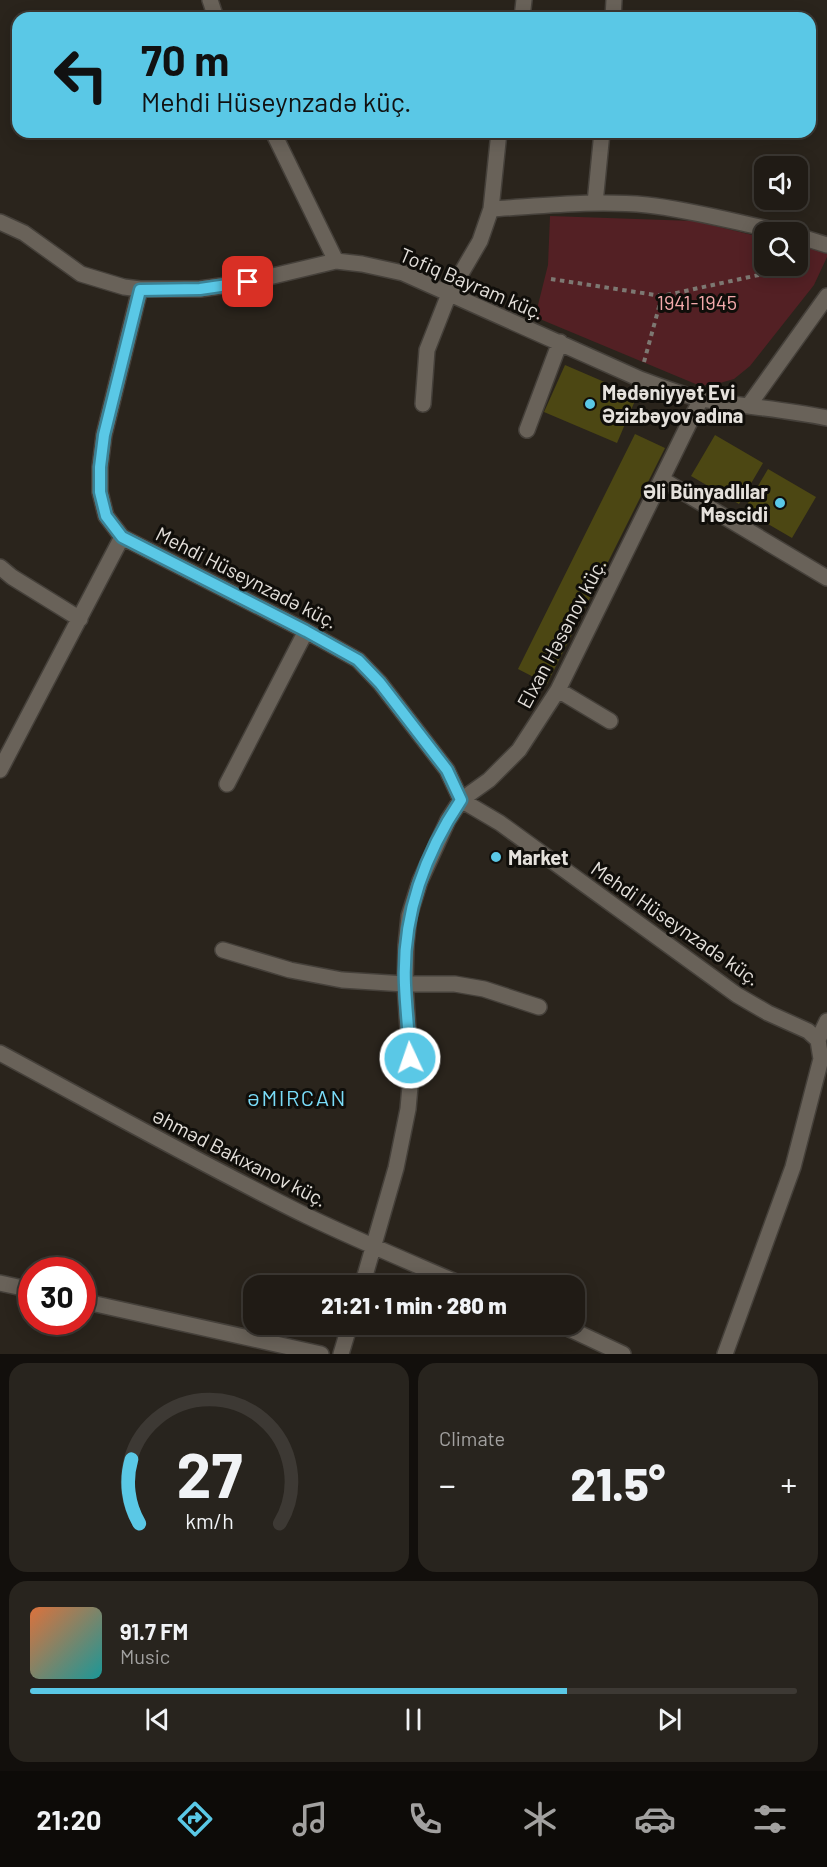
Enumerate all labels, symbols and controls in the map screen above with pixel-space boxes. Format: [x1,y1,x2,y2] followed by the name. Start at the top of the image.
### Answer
[141,34,229,84] text: 70 m
[42,36,120,114] icon: left
[141,85,412,117] text: Mehdi Hüseynzadə küç.
[754,156,808,276] map controls
[754,156,808,210] button: sound
[754,222,808,276] button: search
[396,242,548,324] street label: Tofiq Bayram küç.
[222,256,273,307] pin
[231,265,264,298] icon: arrive
[657,290,737,314] park label: 1941-1945
[602,380,743,427] place label: Mədəniyyət Evi Əzizbəyov adına
[583,397,597,411] marker: Mədəniyyət Evi Əzizbəyov adına
[643,479,768,526] place label: Əli Bünyadlılar Məscidi
[773,496,787,510] marker: Əli Bünyadlılar Məscidi
[152,521,342,633] street label: Mehdi Hüseynzadə küç.
[511,554,611,712] street label: Elxan Həsənov küç.
[508,845,569,869] place label: Market
[489,850,503,864] marker: Market
[587,856,765,990] street label: Mehdi Hüseynzadə küç.
[378,1026,442,1090] position arrow
[247,1084,347,1110] district label: ƏMIRCAN
[149,1103,331,1211] street label: Əhməd Bakıxanov küç.
[18,1257,96,1335] speed limit sign: 30
[321,1292,507,1318] text: 21:21 · 1 min · 280 m
[439,1426,505,1450] text: Climate
[176,1436,242,1510] text: 27
[571,1456,665,1510] text: 21.5°
[439,1464,456,1504] text: −
[781,1464,797,1504] text: +
[185,1509,233,1534] text: km/h
[120,1618,188,1644] text: 91.7 FM
[120,1644,170,1668] text: Music
[141,1703,174,1736] icon: previous
[397,1703,430,1736] icon: pause
[653,1703,686,1736] icon: next
[174,1798,216,1840] icon: directions
[289,1798,331,1840] icon: music
[404,1798,446,1840] icon: phone
[519,1798,561,1840] icon: climate
[634,1798,676,1840] icon: car
[749,1798,791,1840] icon: filters
[36,1803,101,1835] text: 21:20

